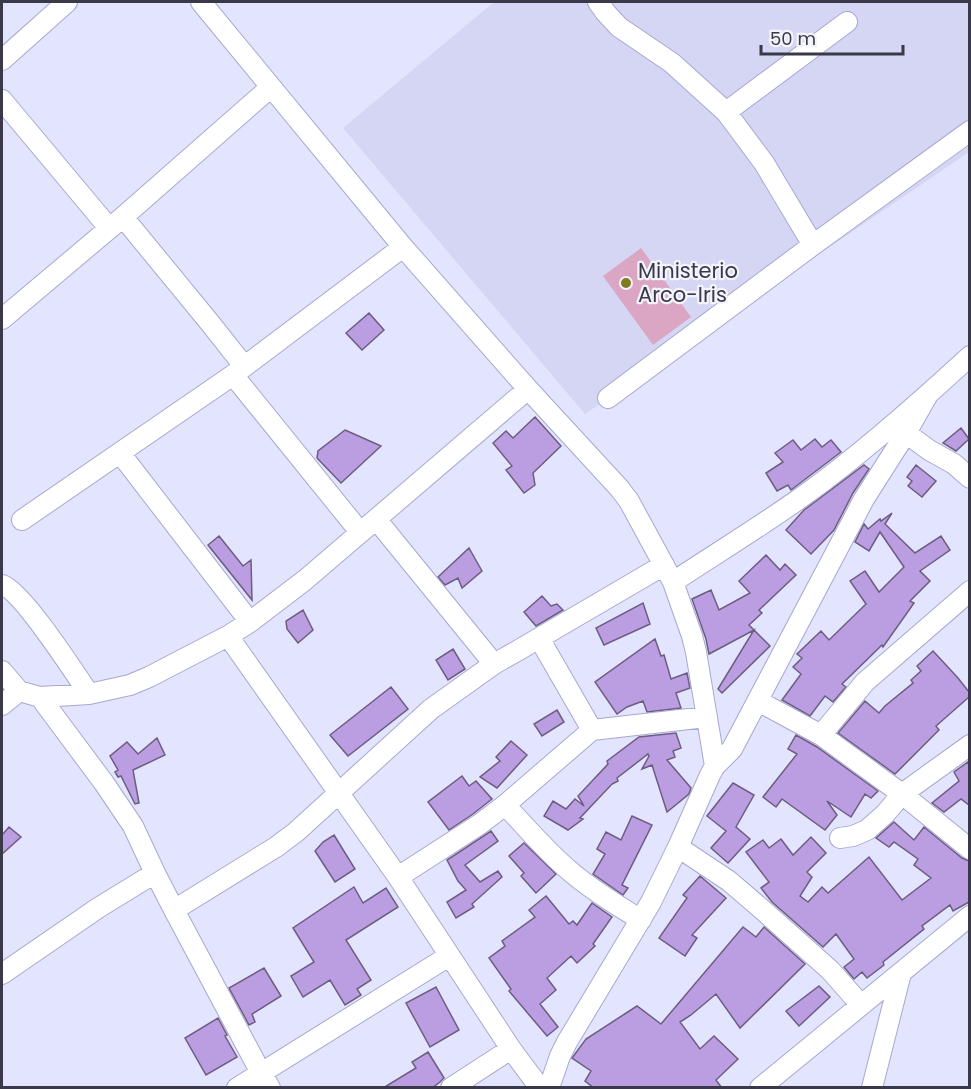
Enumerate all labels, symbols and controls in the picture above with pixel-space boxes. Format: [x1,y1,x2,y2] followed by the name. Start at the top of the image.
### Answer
[761,18,904,56] scale bar
[770,26,816,51] text: 50 m
[638,256,738,309] place label: Ministerio Arco-Iris
[619,276,633,290] marker: Ministerio Arco-Iris

